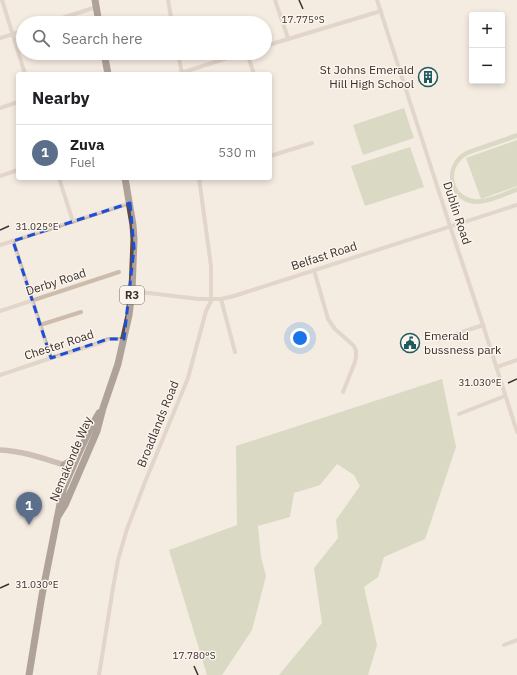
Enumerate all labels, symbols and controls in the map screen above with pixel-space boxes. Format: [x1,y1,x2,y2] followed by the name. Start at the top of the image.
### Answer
[469,12,505,84] map controls
[469,12,505,48] button: +
[281,13,325,26] text: 17.775°S
[16,16,272,60] search box
[30,27,52,49] icon: search
[62,29,142,48] text: Search here
[469,48,505,84] button: −
[320,62,414,91] place label: St Johns Emerald Hill High School
[417,66,439,88] building icon: St Johns Emerald Hill High School
[32,87,90,109] text: Nearby
[70,135,104,154] text: Zuva
[41,144,49,161] text: 1
[218,144,256,161] text: 530 m
[70,154,95,171] text: Fuel
[440,179,475,246] street label: Dublin Road
[15,220,59,233] text: 31.025°E
[289,238,359,273] street label: Belfast Road
[24,265,88,298] street label: Derby Road
[120,286,144,304] road number: R3
[22,326,95,363] street label: Chester Road
[290,328,310,348] your location
[424,328,502,357] place label: Emerald bussness park
[399,332,421,354] public building icon: Emerald bussness park
[458,376,502,389] text: 31.030°E
[133,378,182,469] street label: Broadlands Road
[46,414,95,504] street label: Nemakonde Way
[16,492,42,525] pin: 1
[15,578,59,591] text: 31.030°E
[172,649,216,662] text: 17.780°S

